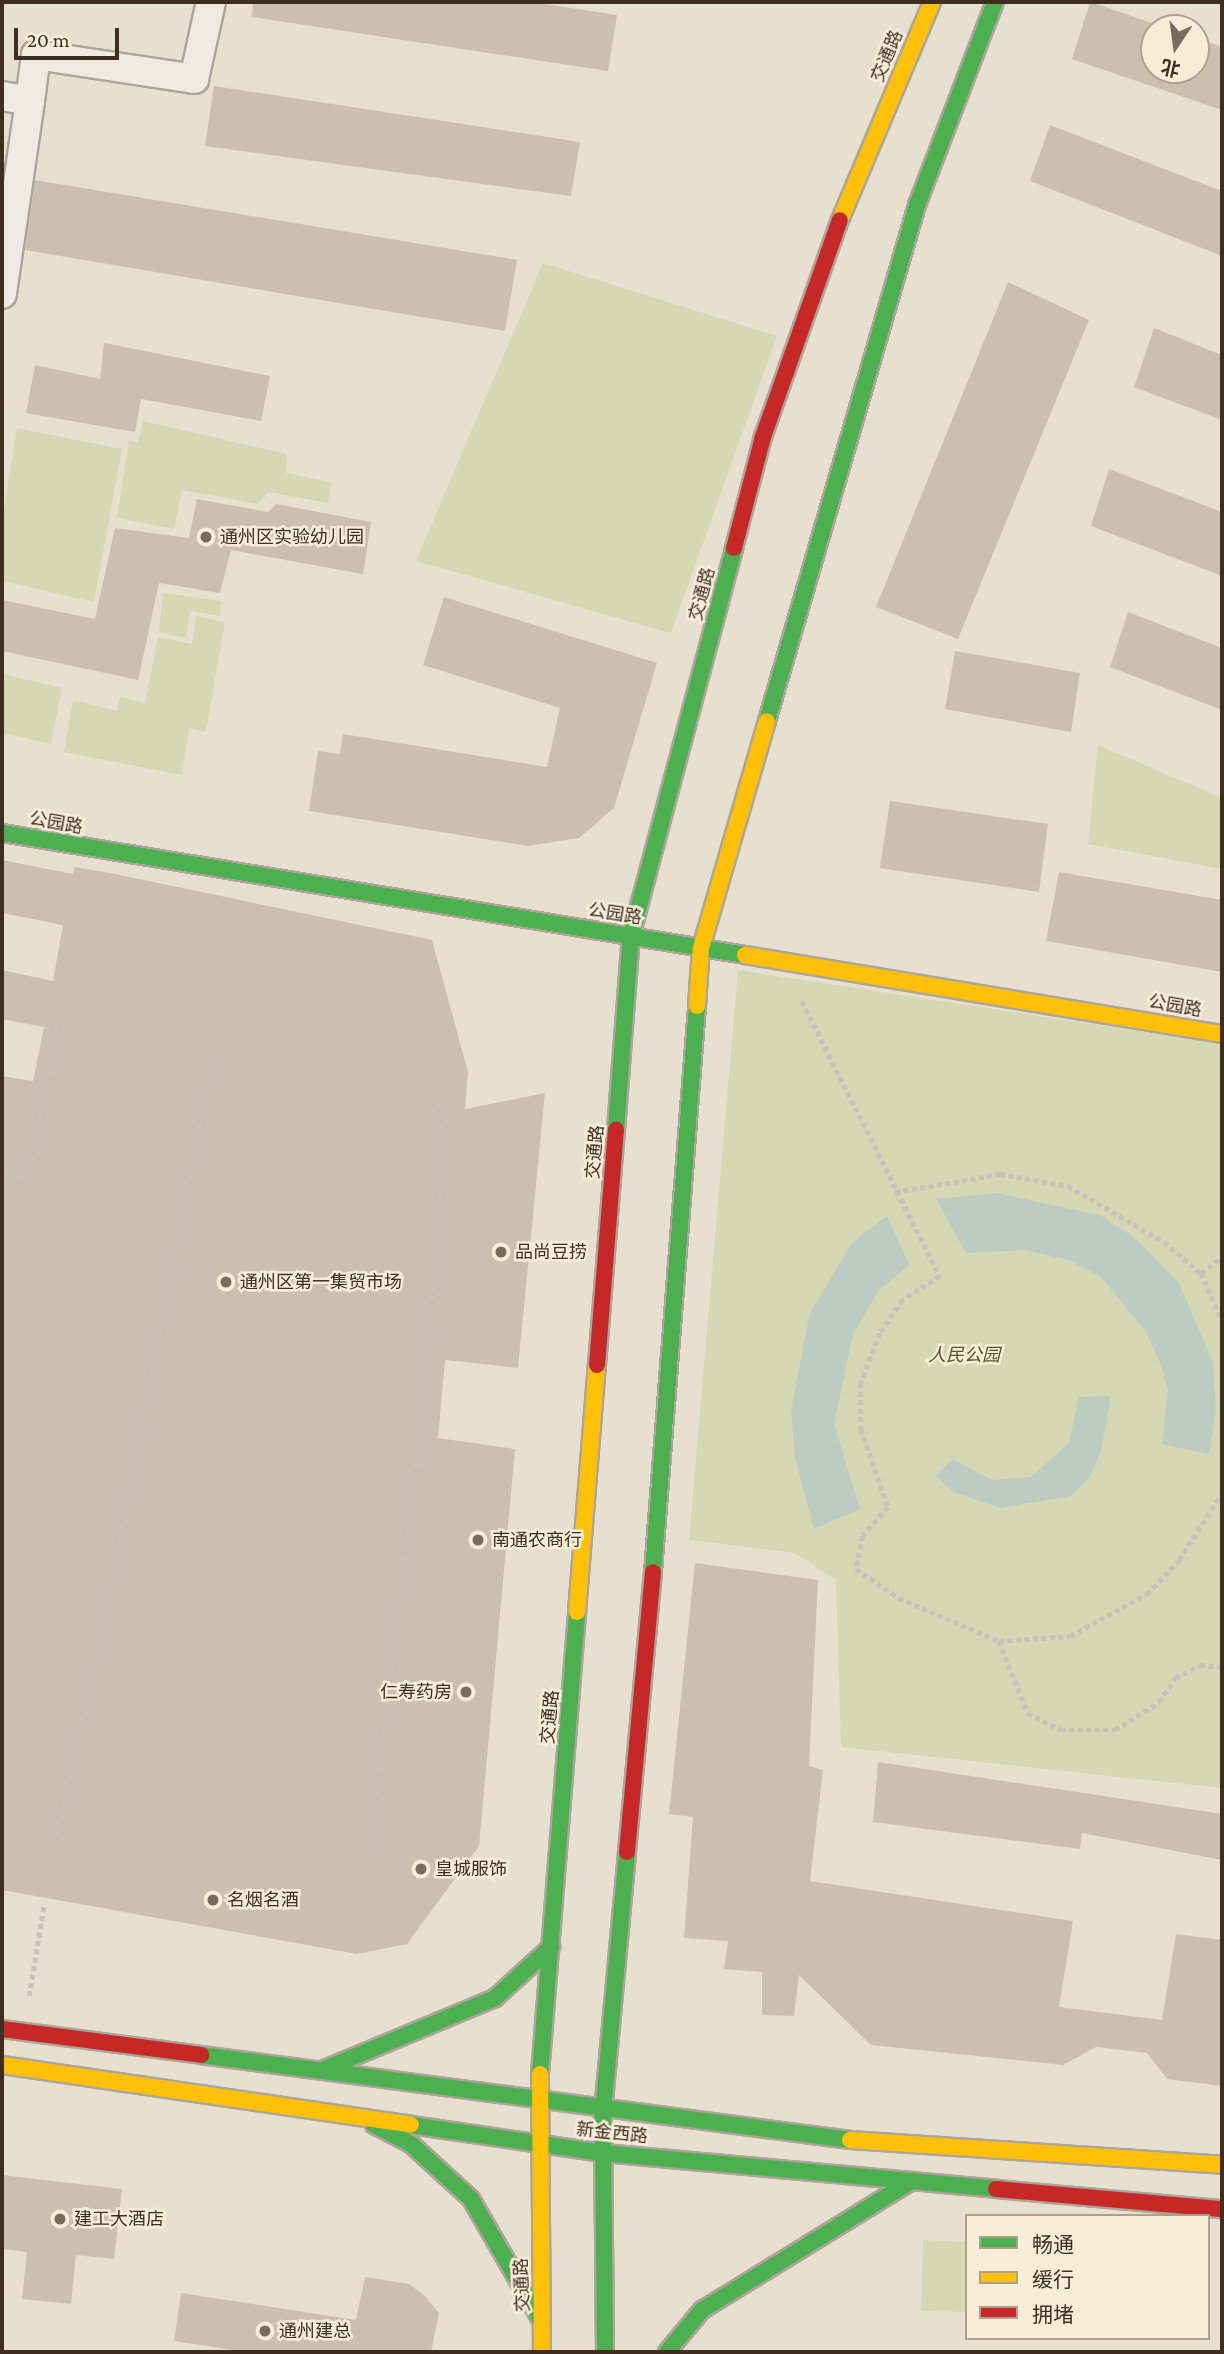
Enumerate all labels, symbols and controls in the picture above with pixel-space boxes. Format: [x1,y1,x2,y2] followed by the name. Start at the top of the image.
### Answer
[18,14,122,58] scale bar
[1140,14,1210,84] north arrow
[867,27,907,85] street label: 交通路
[27,28,70,52] text: 20 m
[1159,56,1182,80] text: 北
[220,526,364,548] place label: 通州区实验幼儿园
[198,529,214,545] marker: 通州区实验幼儿园
[685,565,719,623] street label: 交通路
[28,808,84,838] street label: 公园路
[587,899,643,929] street label: 公园路
[1147,991,1203,1021] street label: 公园路
[582,1124,608,1180] street label: 交通路
[515,1241,587,1263] place label: 品尚豆捞
[493,1244,509,1260] marker: 品尚豆捞
[240,1271,402,1293] place label: 通州区第一集贸市场
[218,1274,234,1290] marker: 通州区第一集贸市场
[928,1344,1000,1366] park label: 人民公园
[492,1529,582,1551] place label: 南通农商行
[470,1532,486,1548] marker: 南通农商行
[380,1681,452,1703] place label: 仁寿药房
[458,1684,474,1700] marker: 仁寿药房
[537,1689,563,1745] street label: 交通路
[435,1858,507,1880] place label: 皇城服饰
[413,1861,429,1877] marker: 皇城服饰
[227,1889,299,1911] place label: 名烟名酒
[205,1892,221,1908] marker: 名烟名酒
[575,2118,649,2148] street label: 新金西路
[74,2208,164,2230] place label: 建工大酒店
[52,2211,68,2227] marker: 建工大酒店
[965,2214,1210,2340] legend
[1032,2233,1074,2257] text: 畅通
[510,2258,534,2312] street label: 交通路
[1032,2268,1074,2292] text: 缓行
[1032,2303,1074,2327] text: 拥堵
[279,2320,351,2342] place label: 通州建总
[257,2323,273,2339] marker: 通州建总

